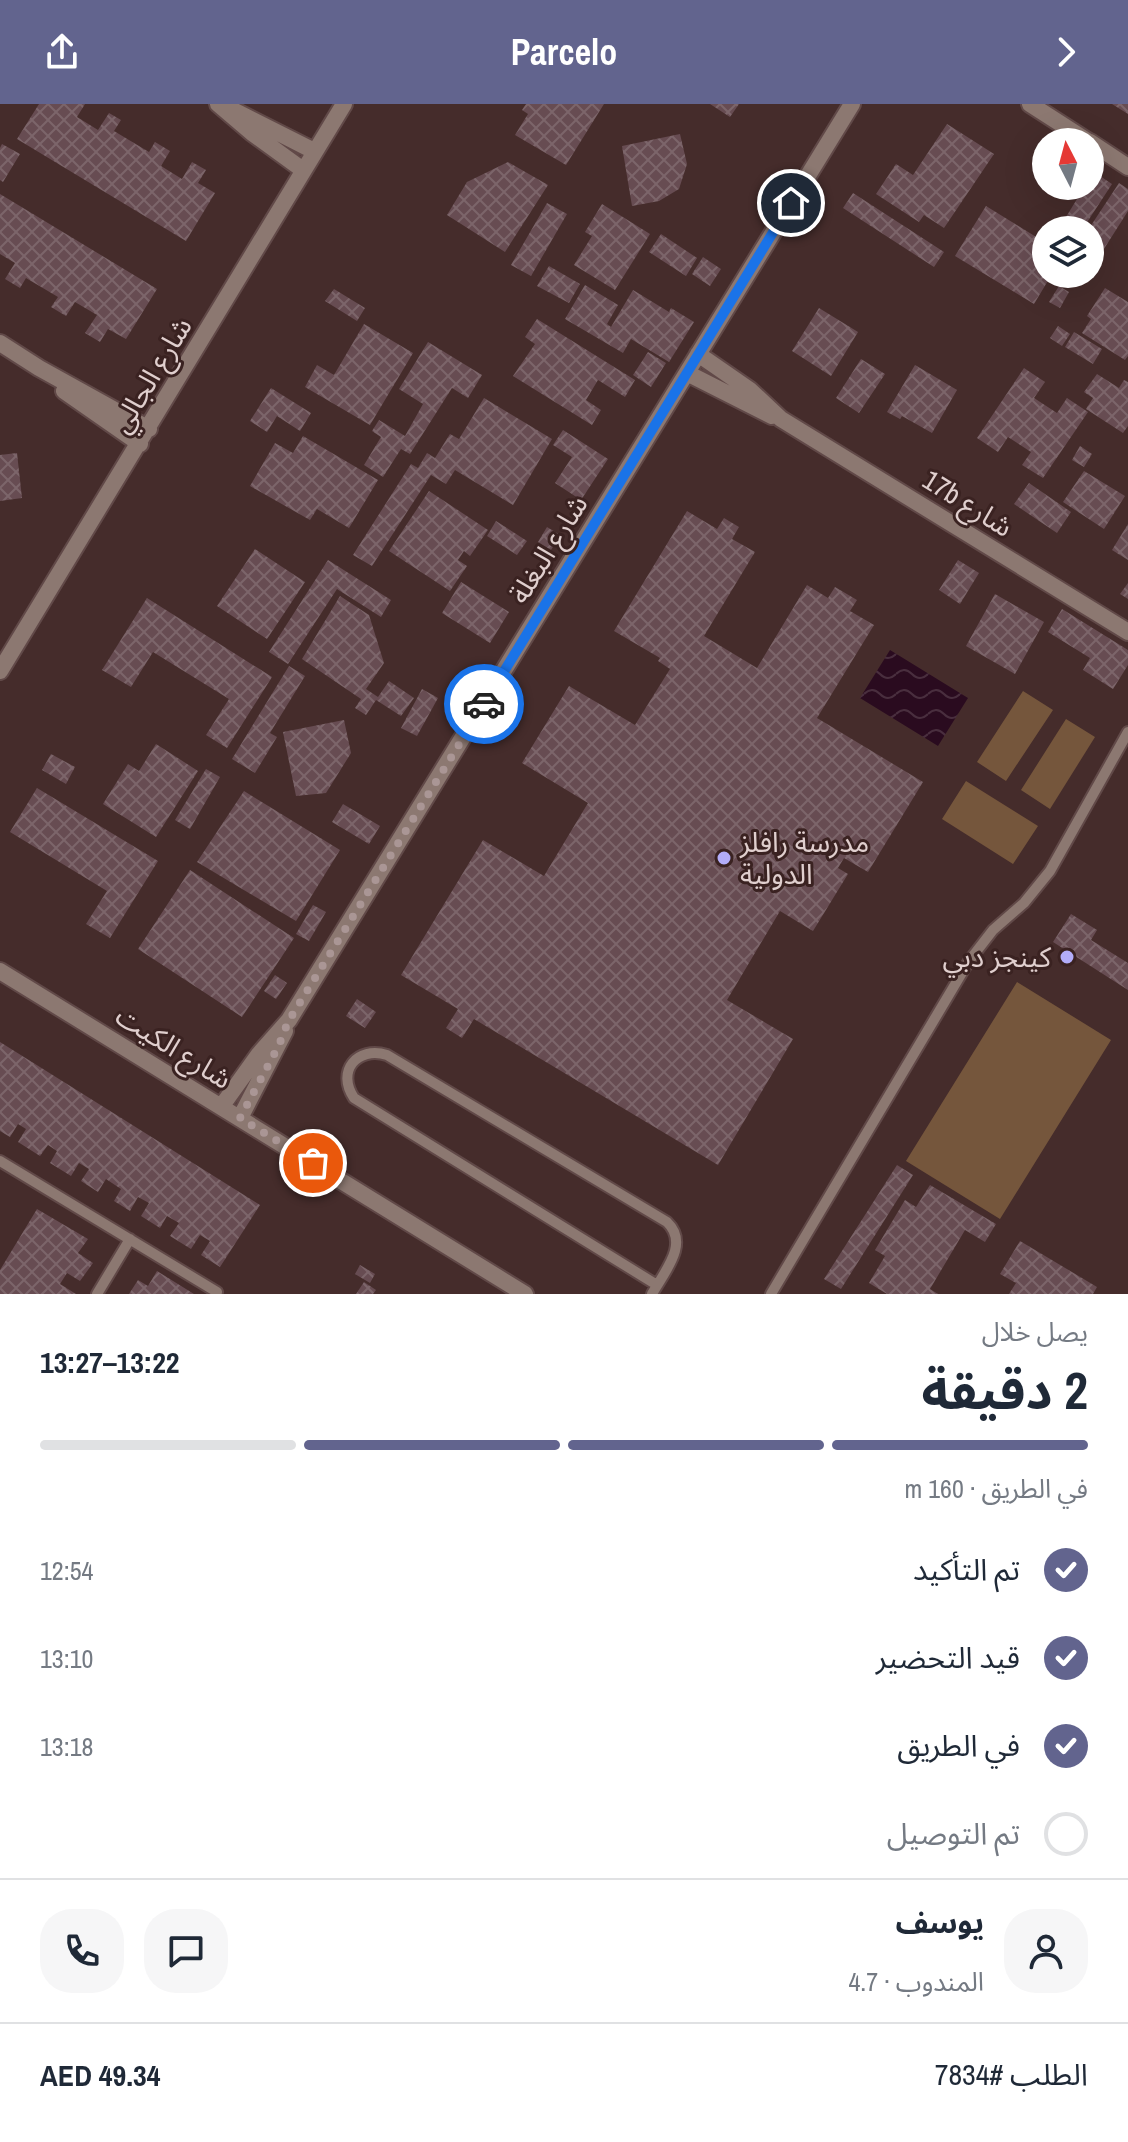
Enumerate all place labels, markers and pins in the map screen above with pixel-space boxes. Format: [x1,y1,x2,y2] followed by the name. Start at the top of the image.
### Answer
[757,169,825,237] pin
[739,823,869,893] place label: مدرسة رافلز الدولية
[715,849,733,867] marker: مدرسة رافلز الدولية
[943,938,1051,978] place label: كينجز دبي
[1058,948,1076,966] marker: كينجز دبي
[279,1129,347,1197] pin

